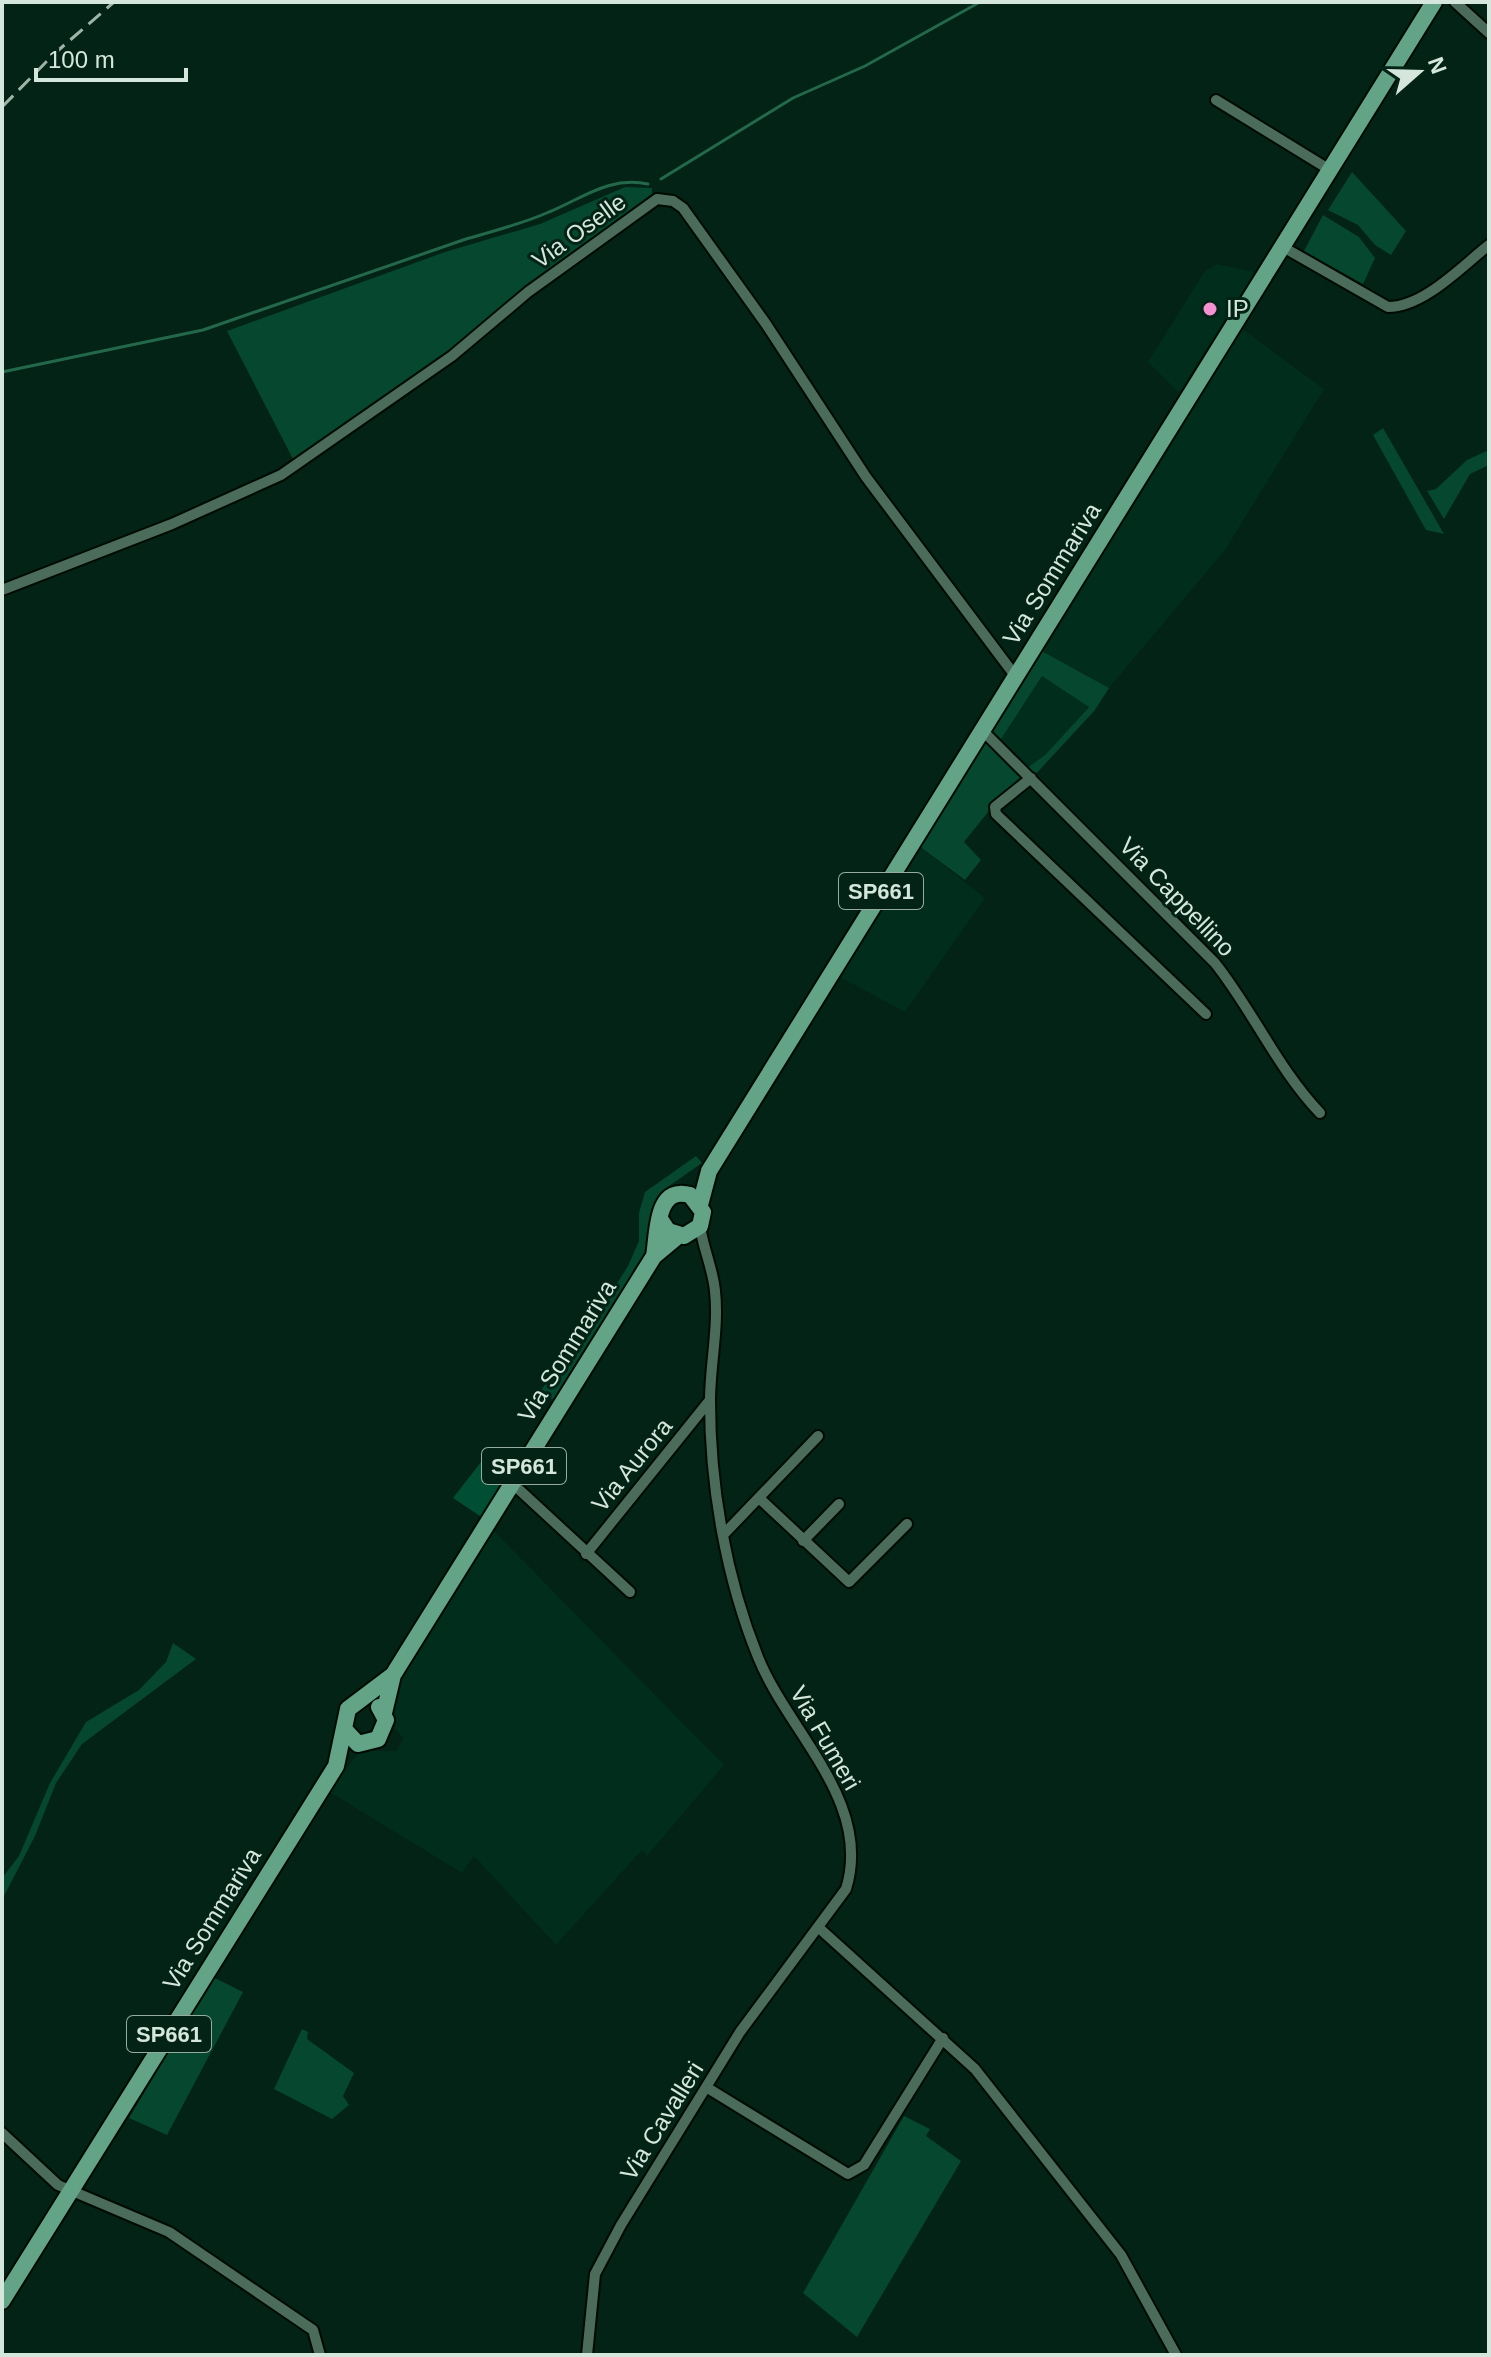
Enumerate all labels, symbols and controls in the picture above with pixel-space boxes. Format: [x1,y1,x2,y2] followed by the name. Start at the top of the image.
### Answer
[36,32,186,82] scale bar
[1379,32,1459,112] north arrow
[48,46,115,73] text: 100 m
[1423,54,1452,77] text: N
[527,188,631,274] street label: Via Oselle
[1226,295,1249,322] place label: IP
[1201,300,1219,318] marker: IP
[997,497,1106,650] street label: Via Sommariva
[1114,832,1241,962] street label: Via Cappellino
[839,873,923,909] road number: SP661
[512,1274,621,1427] street label: Via Sommariva
[586,1412,678,1517] street label: Via Aurora
[482,1448,566,1484] road number: SP661
[785,1681,866,1795] street label: Via Fumeri
[157,1842,266,1995] street label: Via Sommariva
[127,2016,211,2052] road number: SP661
[615,2057,709,2185] street label: Via Cavalleri

